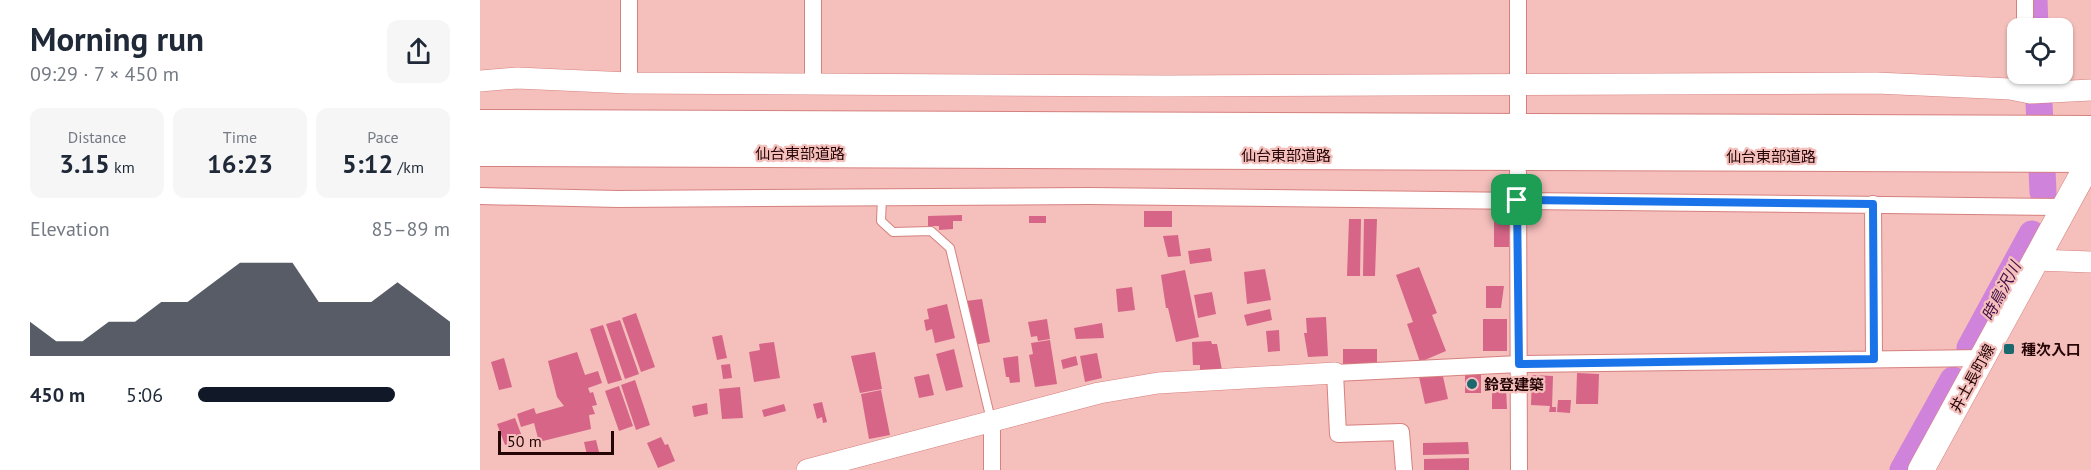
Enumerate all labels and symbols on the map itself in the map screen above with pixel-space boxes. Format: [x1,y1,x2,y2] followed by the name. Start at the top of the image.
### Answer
[755,144,845,163] street label: 仙台東部道路
[1241,146,1331,165] street label: 仙台東部道路
[1726,147,1816,166] street label: 仙台東部道路
[1491,174,1542,225] pin
[1977,256,2026,324] water label: 時鳥沢川
[2021,340,2081,359] place label: 種次入口
[1946,341,1998,415] street label: 井土長町線
[2002,342,2016,356] marker: 種次入口
[1484,375,1544,394] place label: 鈴登建築
[1465,377,1479,391] marker: 鈴登建築
[498,428,614,456] scale bar

